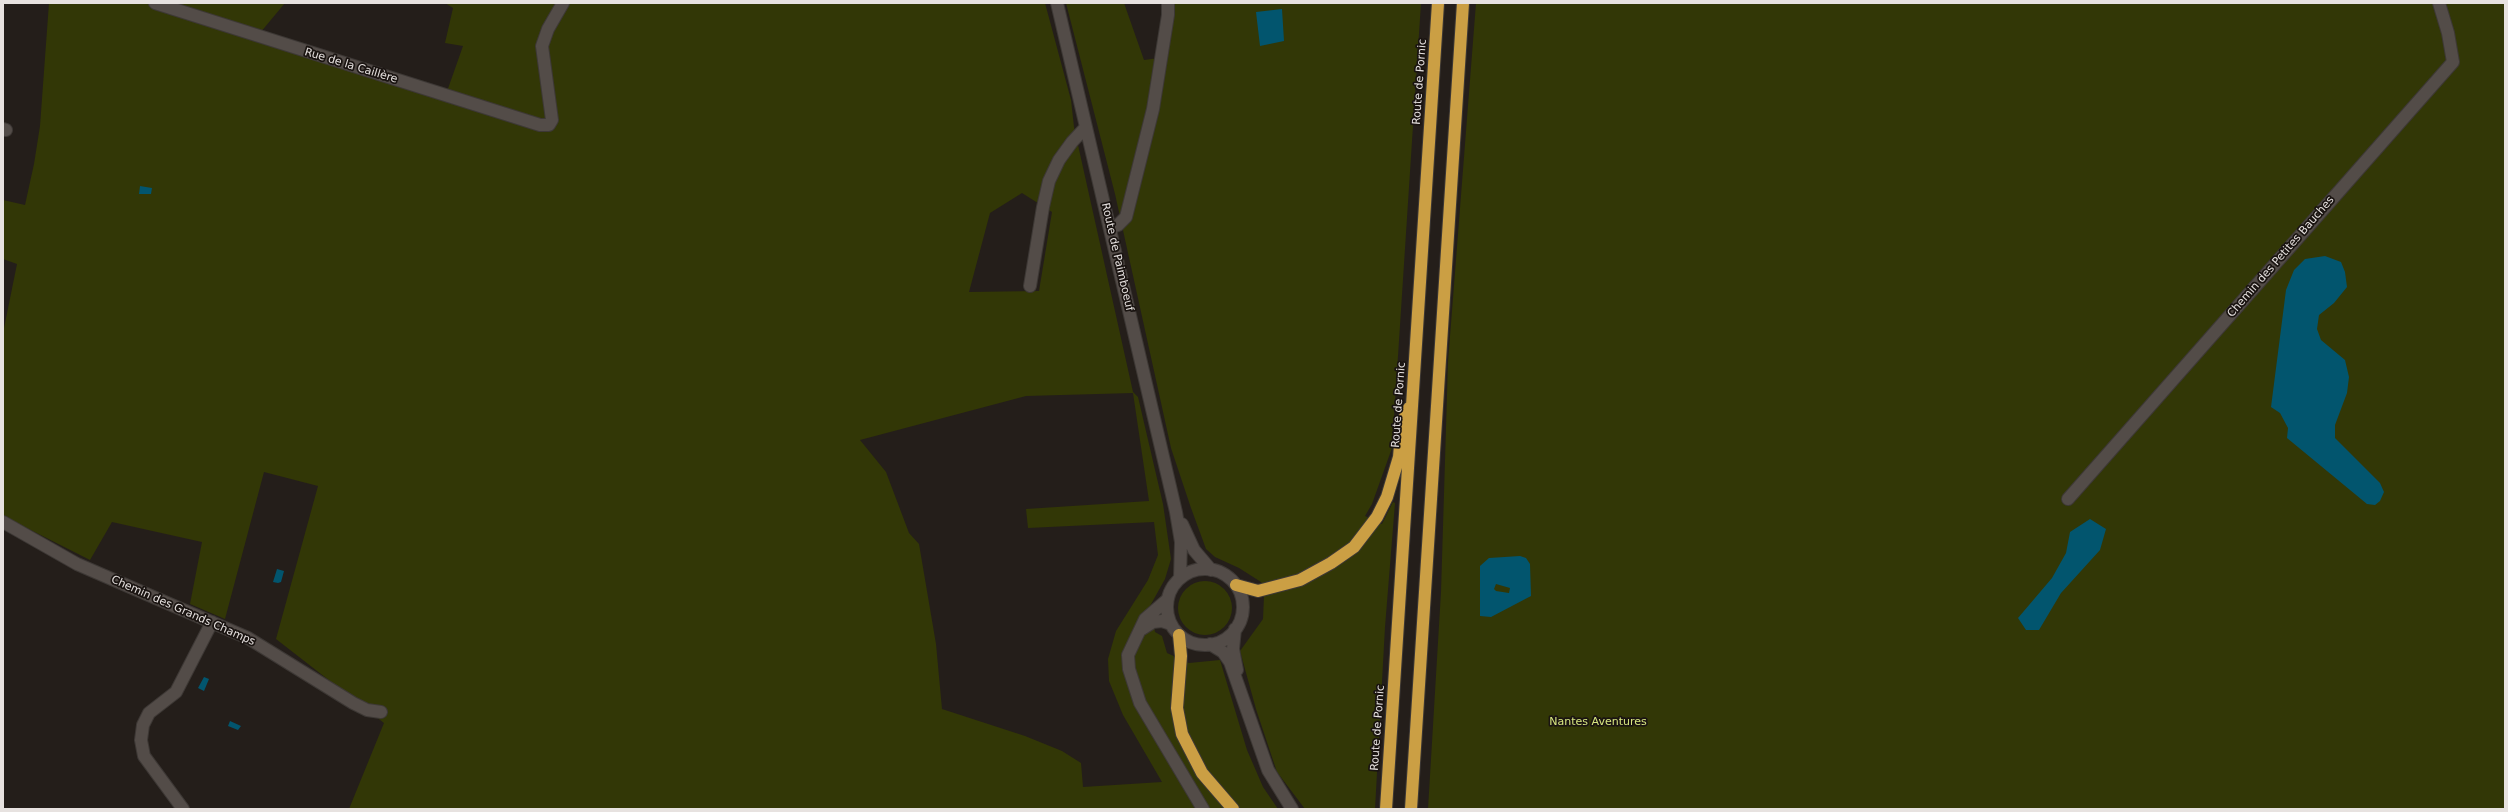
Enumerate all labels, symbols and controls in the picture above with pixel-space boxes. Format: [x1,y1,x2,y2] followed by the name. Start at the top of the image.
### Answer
[1410,39,1430,125] street label: Route de Pornic
[303,46,399,86] street label: Rue de la Caillère
[2225,194,2337,320] street label: Chemin des Petites Bauches
[1098,202,1136,312] street label: Route de Paimboeuf
[1389,362,1409,448] street label: Route de Pornic
[109,573,257,649] street label: Chemin des Grands Champs
[1368,685,1388,771] street label: Route de Pornic
[1549,715,1647,729] park label: Nantes Aventures

